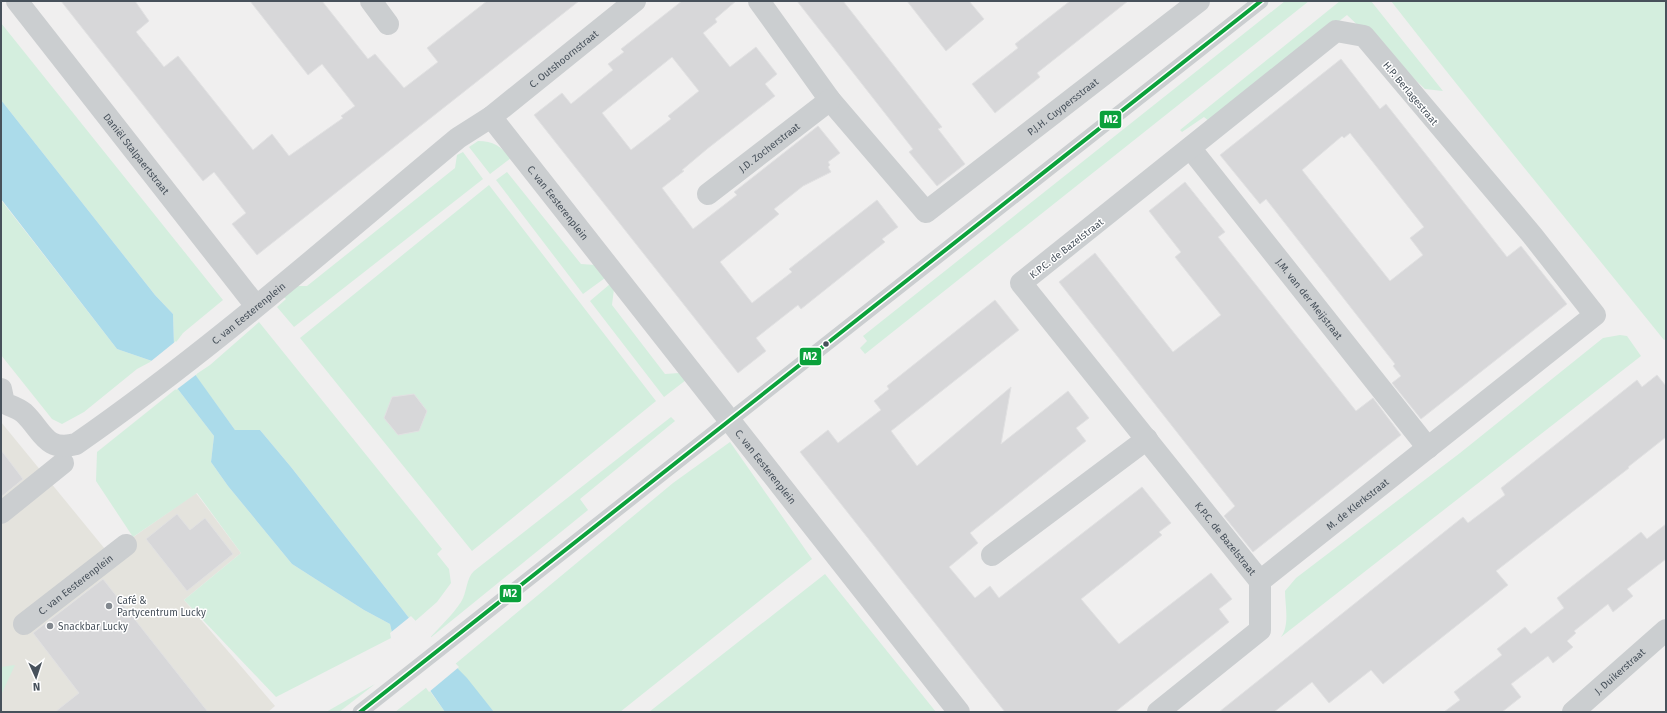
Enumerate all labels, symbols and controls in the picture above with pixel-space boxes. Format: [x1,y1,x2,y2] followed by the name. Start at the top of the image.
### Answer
[527,28,601,91] street label: C. Outshoornstraat
[1380,59,1441,128] street label: H.P. Berlagestraat
[1025,76,1101,138] street label: P.J.H. Cuypersstraat
[1099,110,1122,129] line badge: M2
[101,112,171,197] street label: Daniël Stalpaertstraat
[1104,113,1118,126] text: M2
[737,120,803,175] street label: J.D. Zocherstraat
[524,163,590,243] street label: C. van Eesterenplein
[1027,216,1106,281] street label: K.P.C. de Bazelstraat
[1273,256,1345,343] street label: J.M. van der Meijstraat
[210,280,288,347] street label: C. van Eesterenplein
[821,339,831,349] unlabelled marker
[799,347,822,366] line badge: M2
[803,350,817,363] text: M2
[732,427,798,507] street label: C. van Eesterenplein
[1324,476,1392,533] street label: M. de Klerkstraat
[1192,500,1258,578] street label: K.P.C. de Bazelstraat
[36,552,116,618] street label: C. van Eesterenplein
[499,584,522,603] line badge: M2
[503,587,517,600] text: M2
[117,595,206,619] place label: Café & Partycentrum Lucky
[104,601,114,611] marker: Café & Partycentrum Lucky
[45,621,55,631] marker: Snackbar Lucky
[58,621,128,633] place label: Snackbar Lucky
[1592,646,1648,697] street label: J. Duikerstraat
[16,657,56,697] north arrow
[33,680,40,693] text: N

